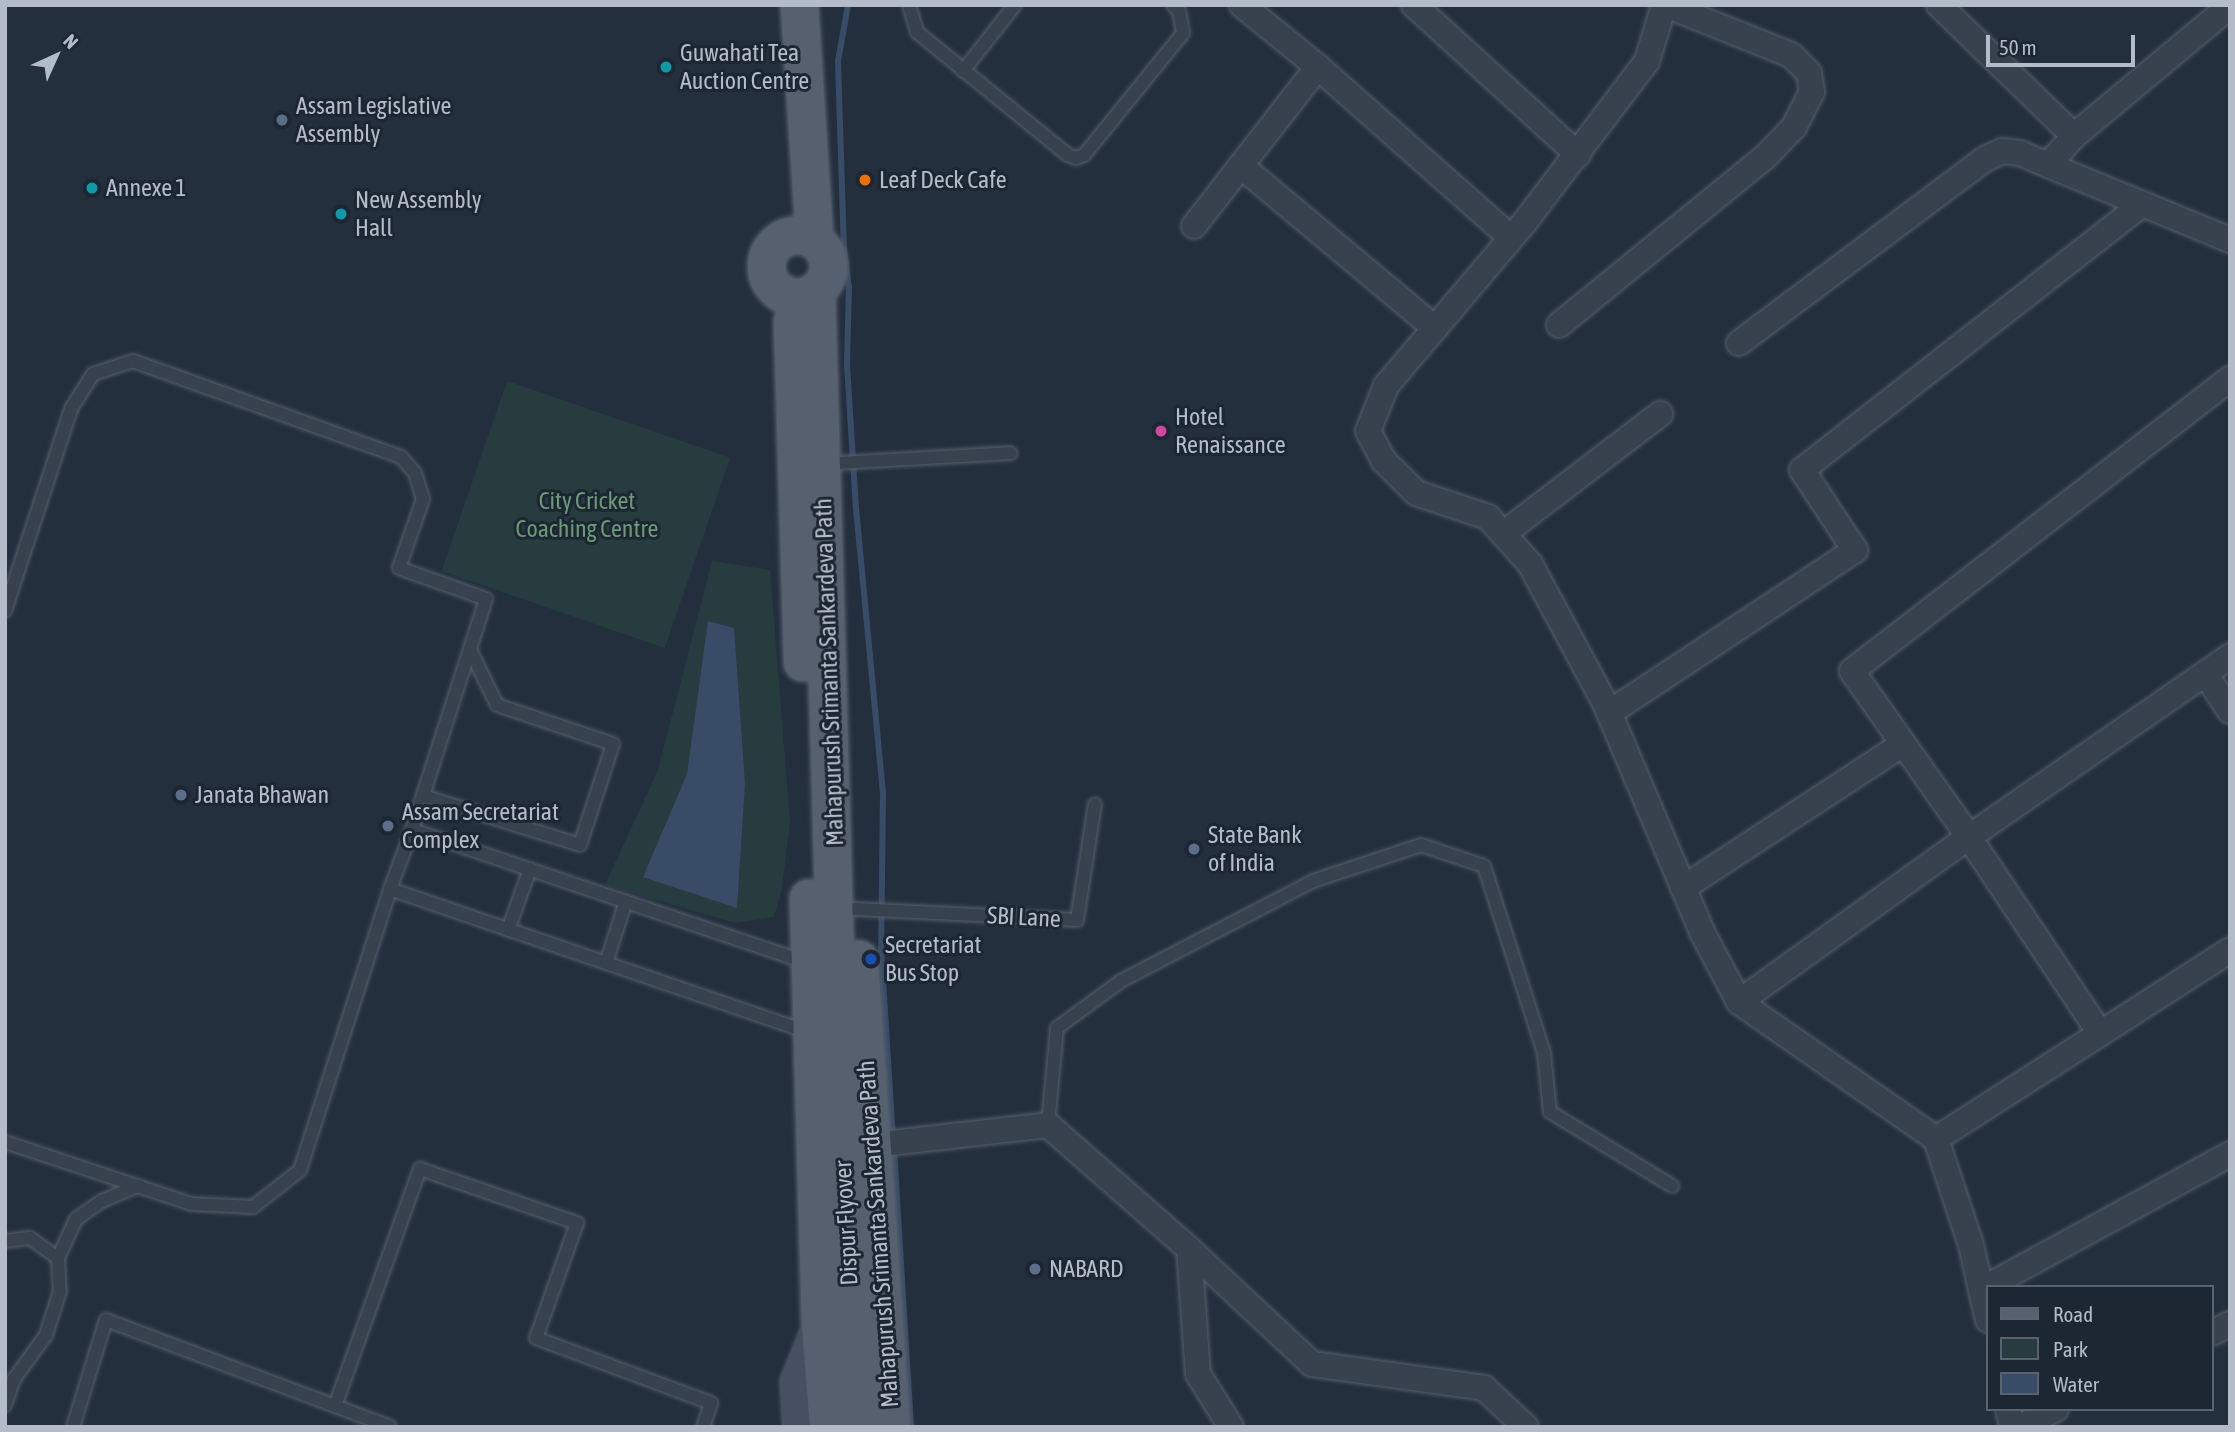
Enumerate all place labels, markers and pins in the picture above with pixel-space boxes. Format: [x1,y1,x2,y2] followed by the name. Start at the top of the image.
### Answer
[680,39,809,95] place label: Guwahati Tea Auction Centre
[658,59,674,75] marker: Guwahati Tea Auction Centre
[296,92,451,148] place label: Assam Legislative Assembly
[274,112,290,128] marker: Assam Legislative Assembly
[879,166,1007,194] place label: Leaf Deck Cafe
[857,172,873,188] marker: Leaf Deck Cafe
[106,174,187,202] place label: Annexe 1
[84,180,100,196] marker: Annexe 1
[355,186,482,242] place label: New Assembly Hall
[333,206,349,222] marker: New Assembly Hall
[1175,403,1286,459] place label: Hotel Renaissance
[1153,423,1169,439] marker: Hotel Renaissance
[195,781,329,809] place label: Janata Bhawan
[173,787,189,803] marker: Janata Bhawan
[402,798,559,854] place label: Assam Secretariat Complex
[380,818,396,834] marker: Assam Secretariat Complex
[1208,821,1302,877] place label: State Bank of India
[1186,841,1202,857] marker: State Bank of India
[885,931,981,987] place label: Secretariat Bus Stop
[863,951,879,967] marker: Secretariat Bus Stop
[1049,1255,1123,1283] place label: NABARD
[1027,1261,1043,1277] marker: NABARD

